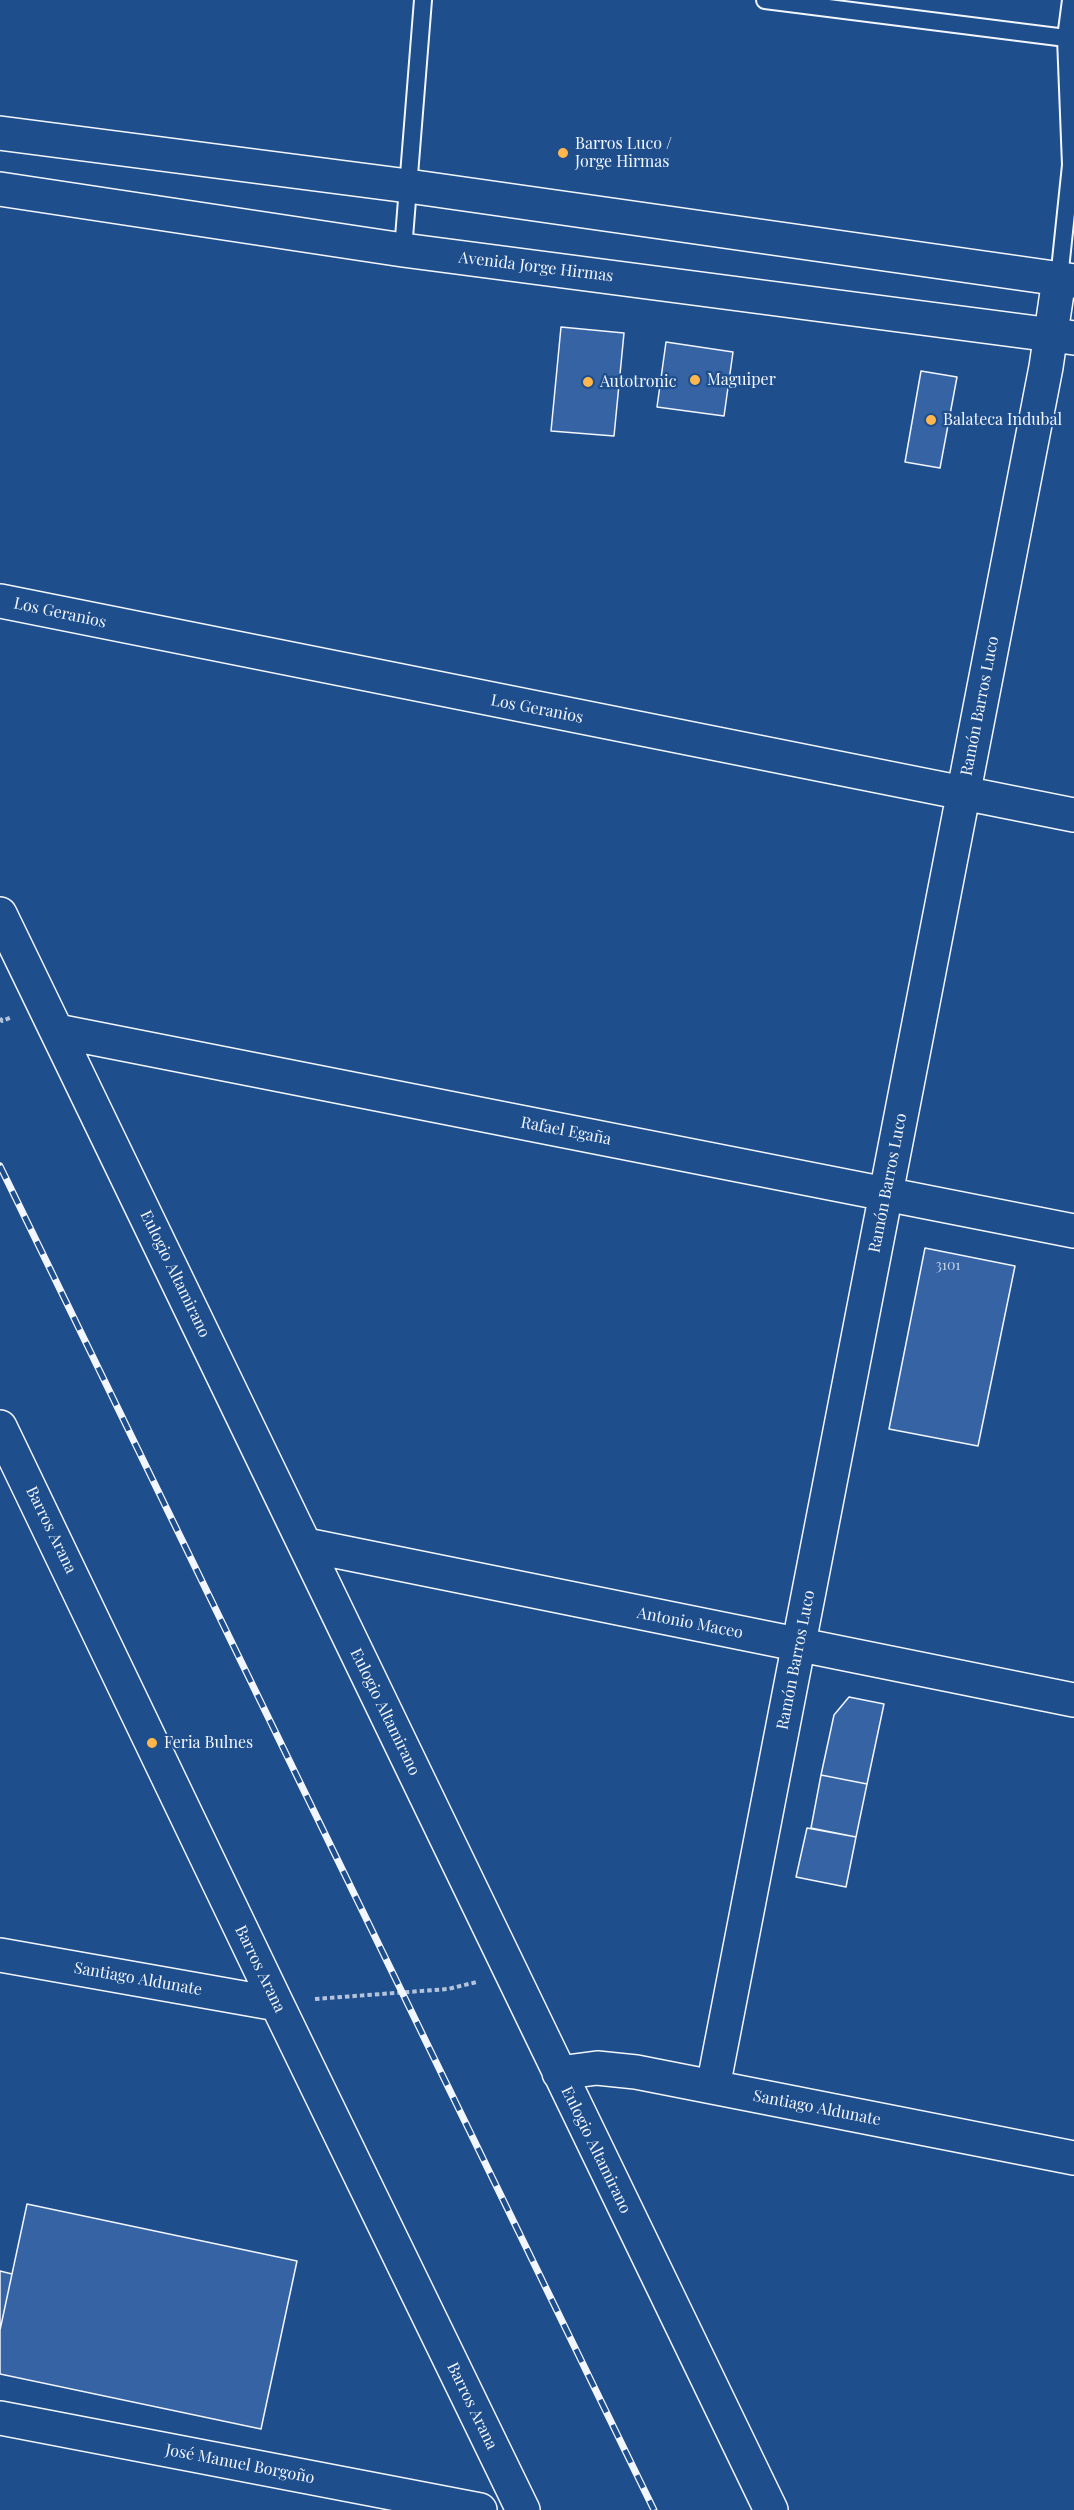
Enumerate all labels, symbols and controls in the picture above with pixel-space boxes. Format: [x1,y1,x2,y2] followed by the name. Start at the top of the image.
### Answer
[575,134,672,172] place label: Barros Luco / Jorge Hirmas
[556,146,570,160] marker: Barros Luco / Jorge Hirmas
[458,248,614,286] street label: Avenida Jorge Hirmas
[707,370,776,390] place label: Maguiper
[600,372,677,392] place label: Autotronic
[688,373,702,387] marker: Maguiper
[581,375,595,389] marker: Autotronic
[943,410,1062,430] place label: Balateca Indubal
[924,413,938,427] marker: Balateca Indubal
[12,594,108,632] street label: Los Geranios
[957,635,1003,777] street label: Ramón Barros Luco
[489,691,585,727] street label: Los Geranios
[865,1112,911,1254] street label: Ramón Barros Luco
[519,1113,613,1149] street label: Rafael Egaña
[136,1207,214,1341] street label: Eulogio Altamirano
[935,1258,961,1274] house number: 3101
[22,1483,80,1577] street label: Barros Arana
[773,1589,819,1731] street label: Ramón Barros Luco
[635,1603,745,1643] street label: Antonio Maceo
[346,1645,424,1779] street label: Eulogio Altamirano
[164,1733,253,1753] place label: Feria Bulnes
[145,1736,159,1750] marker: Feria Bulnes
[231,1922,289,2016] street label: Barros Arana
[72,1958,204,2000] street label: Santiago Aldunate
[557,2083,635,2217] street label: Eulogio Altamirano
[751,2086,883,2130] street label: Santiago Aldunate
[443,2359,501,2453] street label: Barros Arana
[164,2440,316,2488] street label: José Manuel Borgoño

